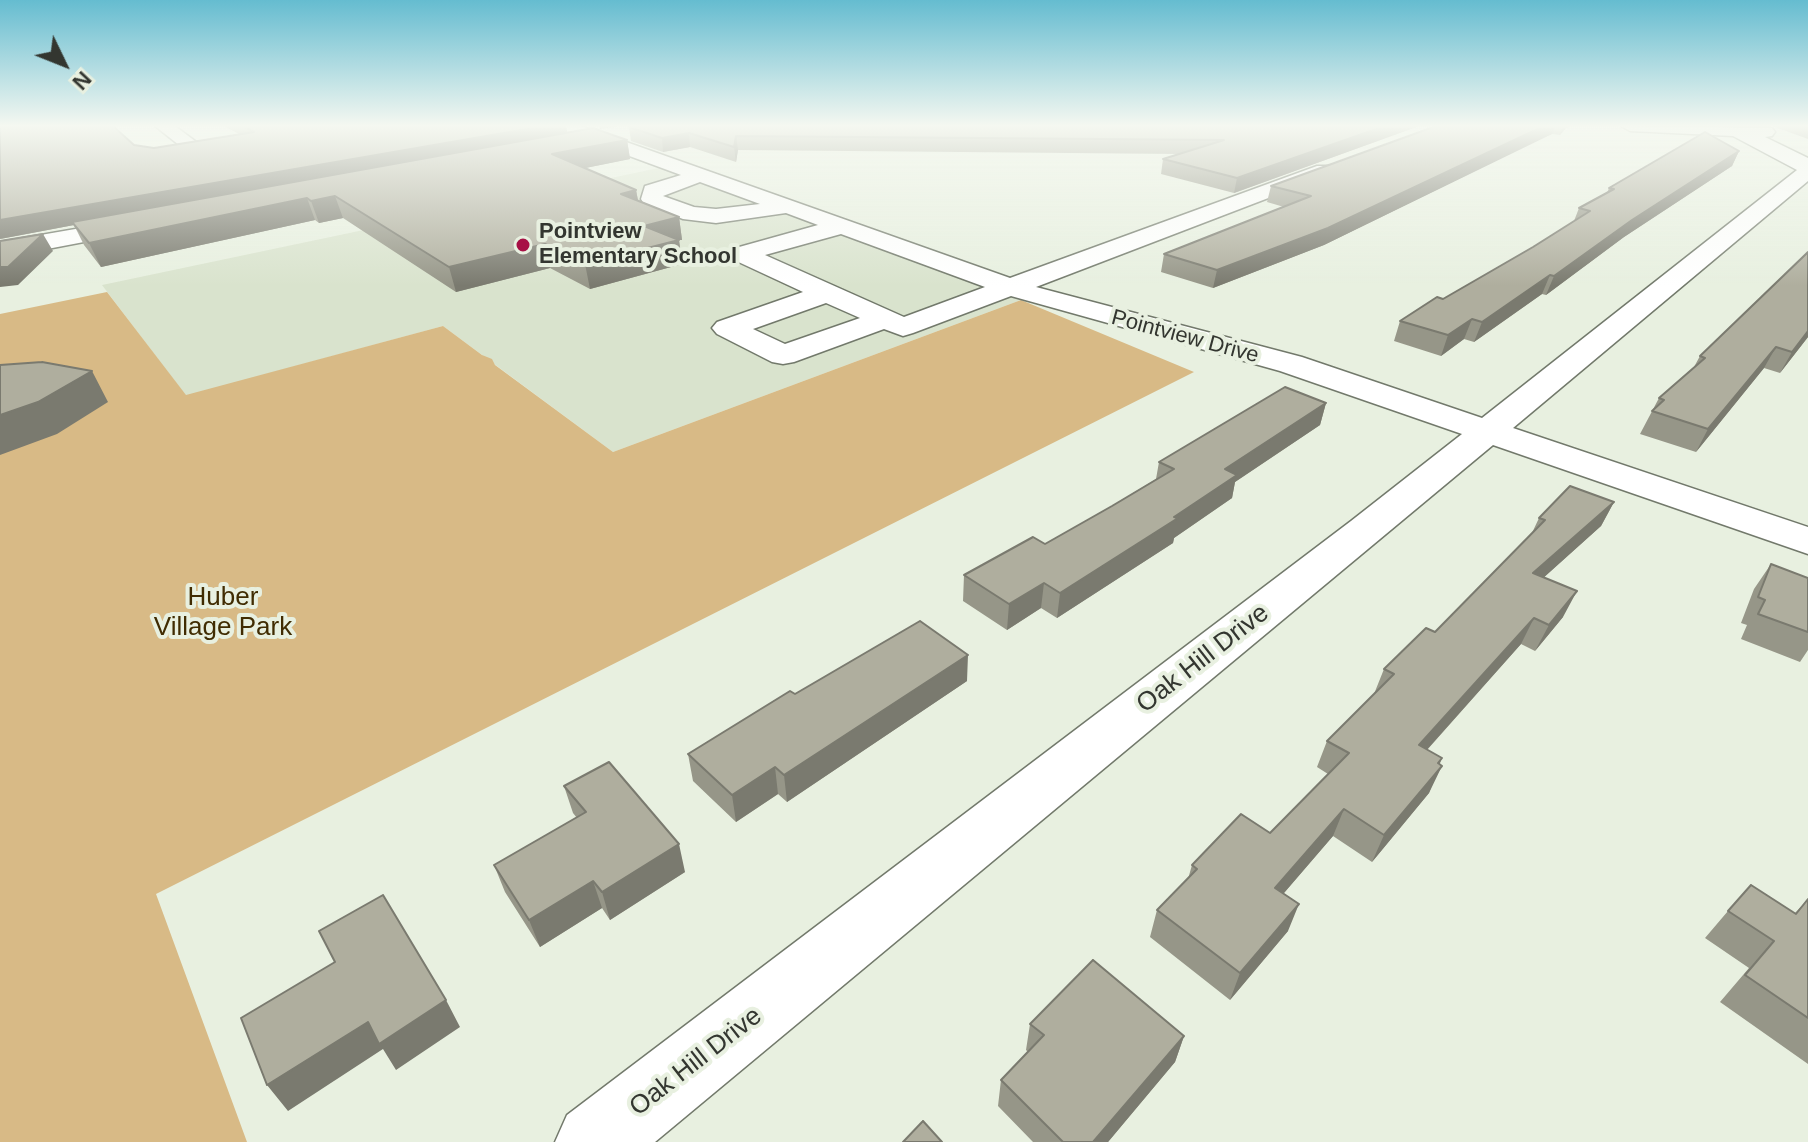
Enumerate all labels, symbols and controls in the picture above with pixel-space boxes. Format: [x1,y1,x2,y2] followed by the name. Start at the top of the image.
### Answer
[24,24,104,104] north arrow
[67,66,96,95] text: N
[539,219,737,270] place label: Pointview Elementary School
[514,236,532,254] marker: Pointview Elementary School
[1108,305,1262,369] street label: Pointview Drive
[154,582,292,644] park label: Huber Village Park
[1131,598,1275,720] street label: Oak Hill Drive
[624,1001,768,1123] street label: Oak Hill Drive

